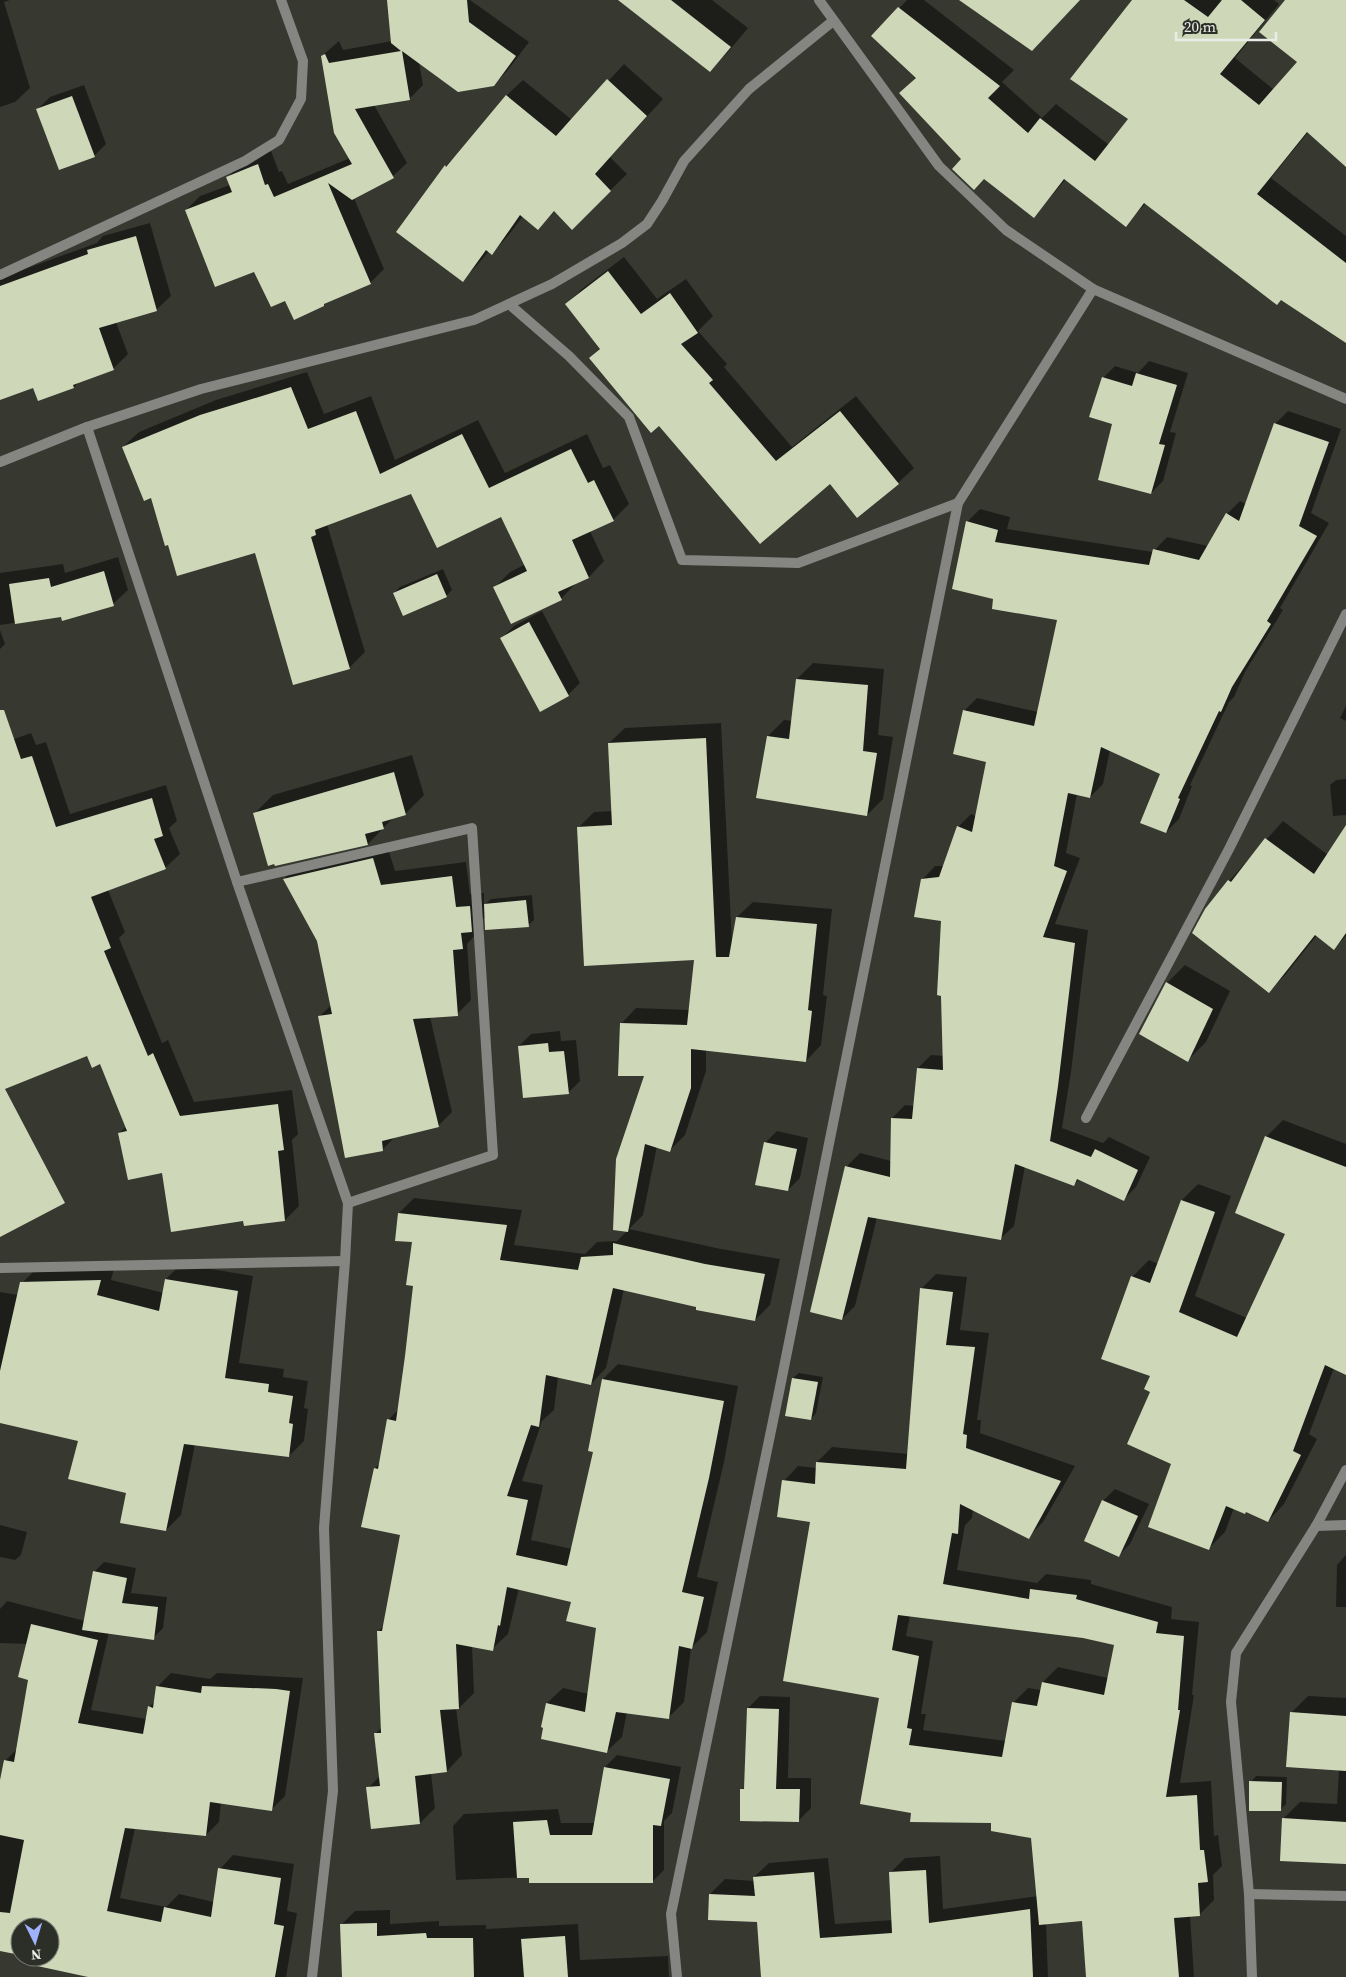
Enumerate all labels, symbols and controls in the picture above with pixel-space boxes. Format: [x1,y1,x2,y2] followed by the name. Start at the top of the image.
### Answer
[1176,10,1276,42] scale bar
[1184,16,1216,37] text: 20 m
[10,1917,60,1967] north arrow
[30,1945,42,1965] text: N

